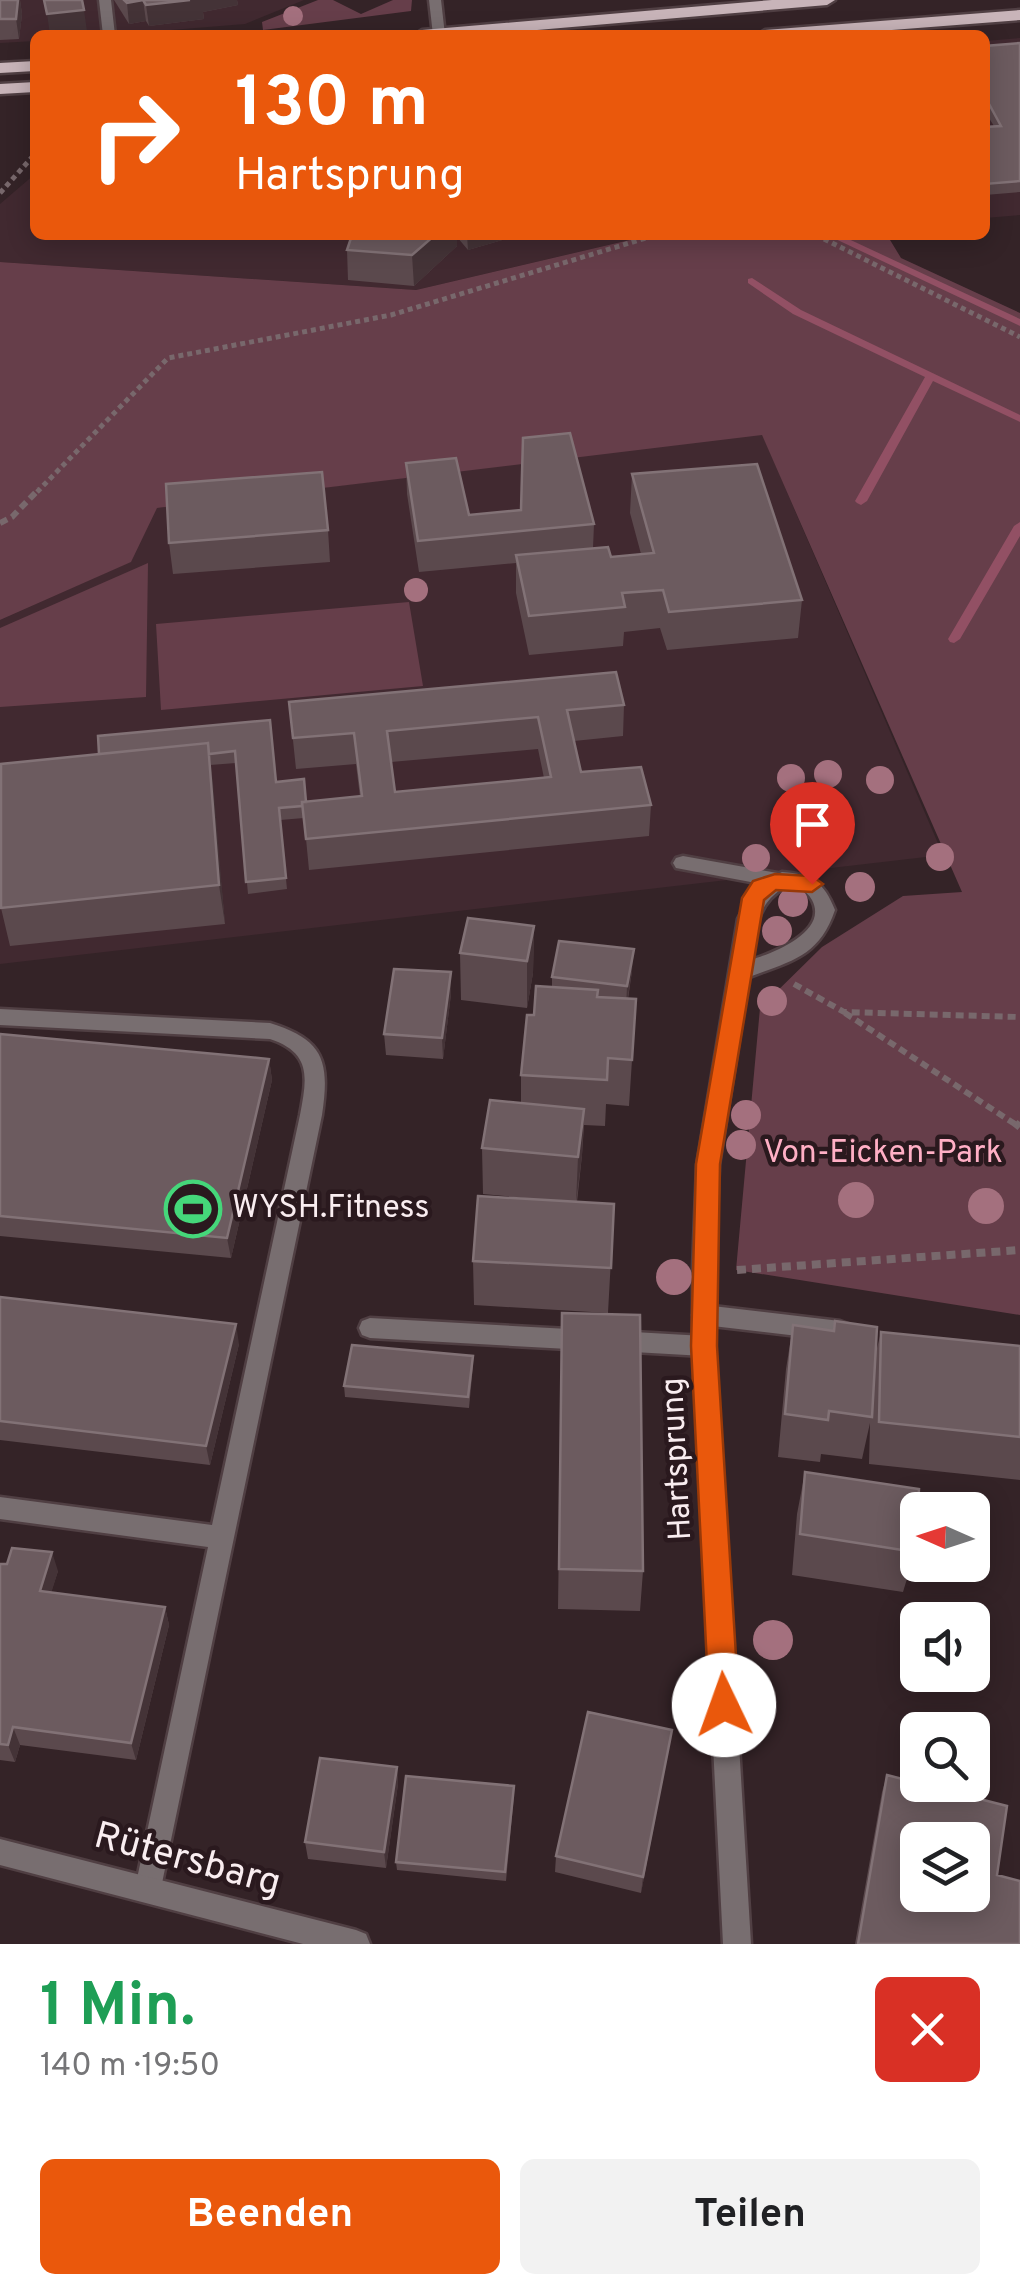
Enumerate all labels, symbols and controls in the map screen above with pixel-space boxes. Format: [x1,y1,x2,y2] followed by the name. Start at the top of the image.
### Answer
[235,62,429,151] text: 130 m
[70,70,200,200] icon: right
[235,149,465,206] text: Hartsprung
[770,782,855,885] pin
[785,797,840,852] icon: arrive
[763,1134,1003,1174] park label: Von-Eicken-Park
[163,1179,223,1239] sports icon: WYSH.Fitness
[232,1189,430,1229] place label: WYSH.Fitness
[654,1376,702,1542] street label: Hartsprung
[900,1492,990,1582] north arrow
[900,1492,990,1912] map controls
[900,1602,990,1692] button: sound
[672,1653,776,1757] position arrow
[900,1712,990,1802] button: search
[88,1813,286,1909] street label: Rütersbarg
[900,1822,990,1912] button: layers
[40,1971,195,2047] text: 1 Min.
[875,1977,980,2082] button: close
[40,2047,220,2087] text: 140 m · 19:50
[40,2159,500,2274] button: Beenden
[520,2159,980,2274] button: Teilen

